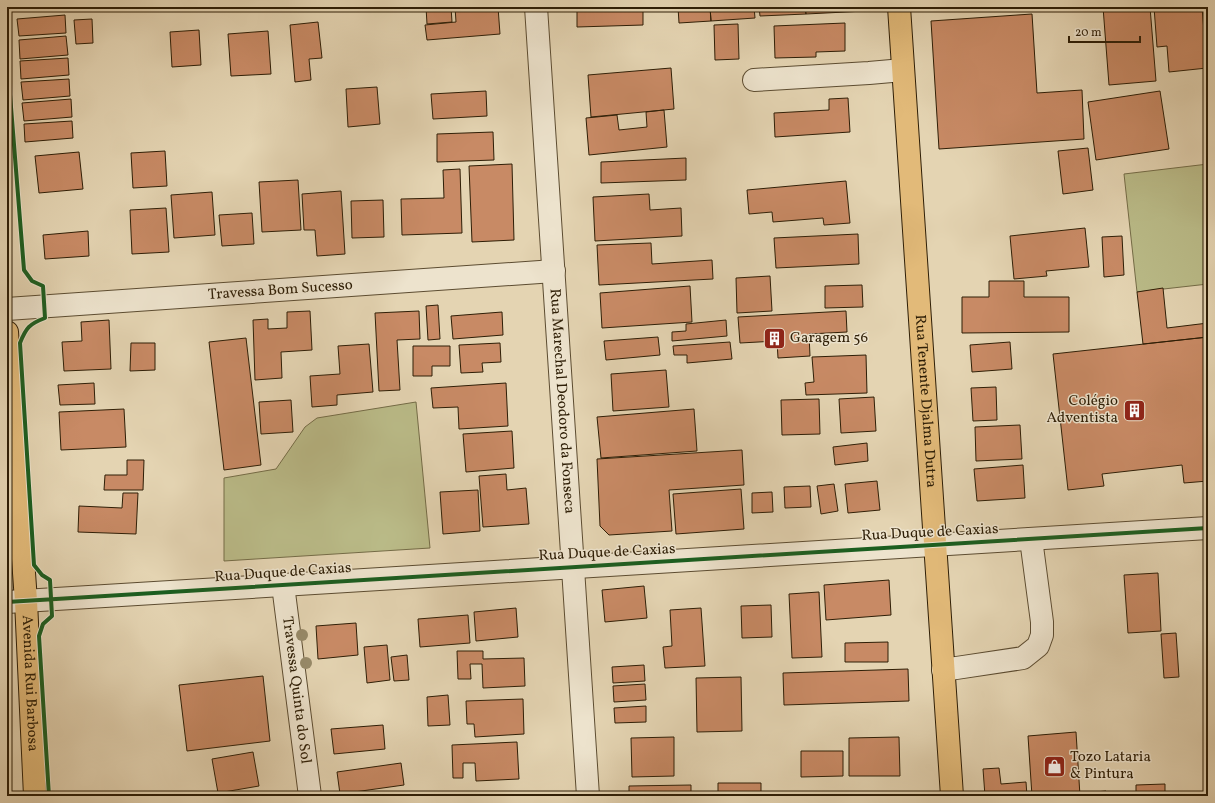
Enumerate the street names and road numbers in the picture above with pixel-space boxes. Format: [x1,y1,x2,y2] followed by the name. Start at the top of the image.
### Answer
[207,275,353,306] street label: Travessa Bom Sucesso
[544,288,580,514] street label: Rua Marechal Deodoro da Fonseca
[909,314,942,488] street label: Rua Tenente Djalma Dutra
[861,519,999,547] street label: Rua Duque de Caxias
[538,539,676,567] street label: Rua Duque de Caxias
[214,558,352,588] street label: Rua Duque de Caxias
[16,615,43,752] street label: Avenida Rui Barbosa
[277,615,316,765] street label: Travessa Quinta do Sol

